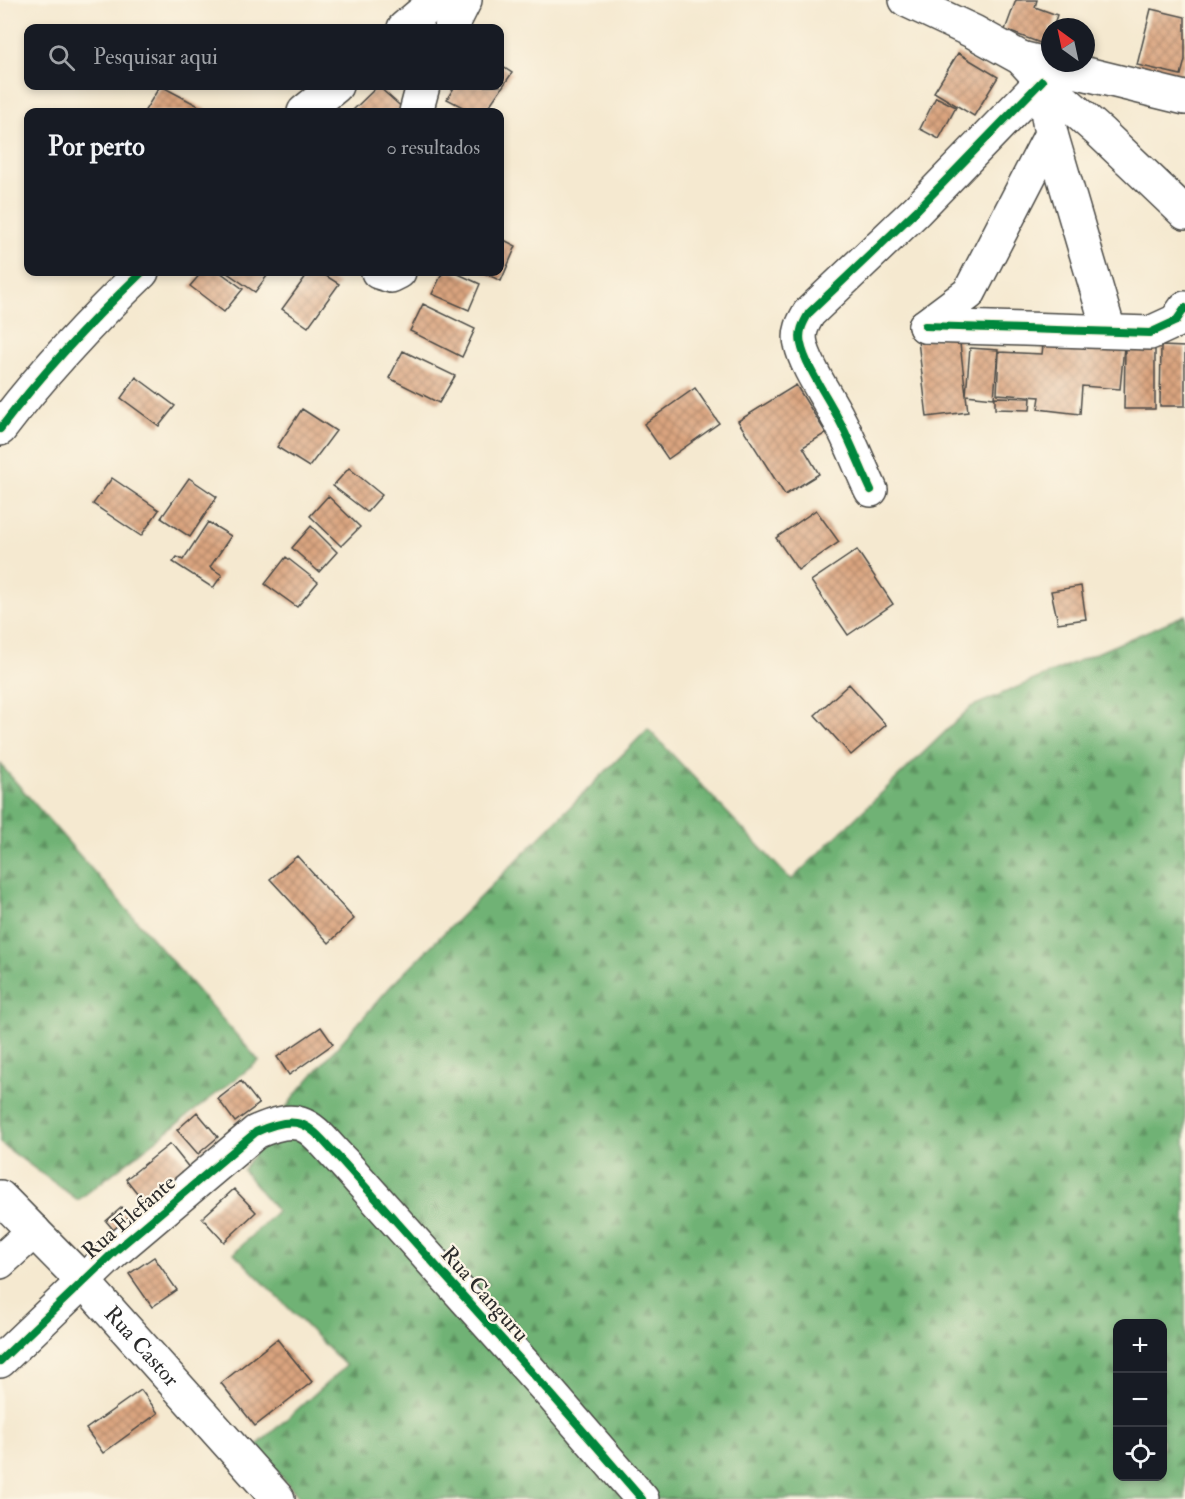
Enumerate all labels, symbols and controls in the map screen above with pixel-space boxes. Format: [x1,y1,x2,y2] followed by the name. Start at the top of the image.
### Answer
[1041,18,1095,72] north arrow
[24,24,504,90] search box
[45,41,78,74] icon: search
[93,43,218,71] text: Pesquisar aqui
[48,131,145,163] text: Por perto
[387,135,480,160] text: 0 resultados
[76,1169,182,1265] street label: Rua Elefante
[435,1240,535,1348] street label: Rua Canguru
[98,1300,186,1393] street label: Rua Castor
[1113,1319,1167,1481] map controls
[1113,1319,1167,1373] button: +
[1113,1373,1167,1427] button: −
[1113,1427,1167,1481] button: locate

